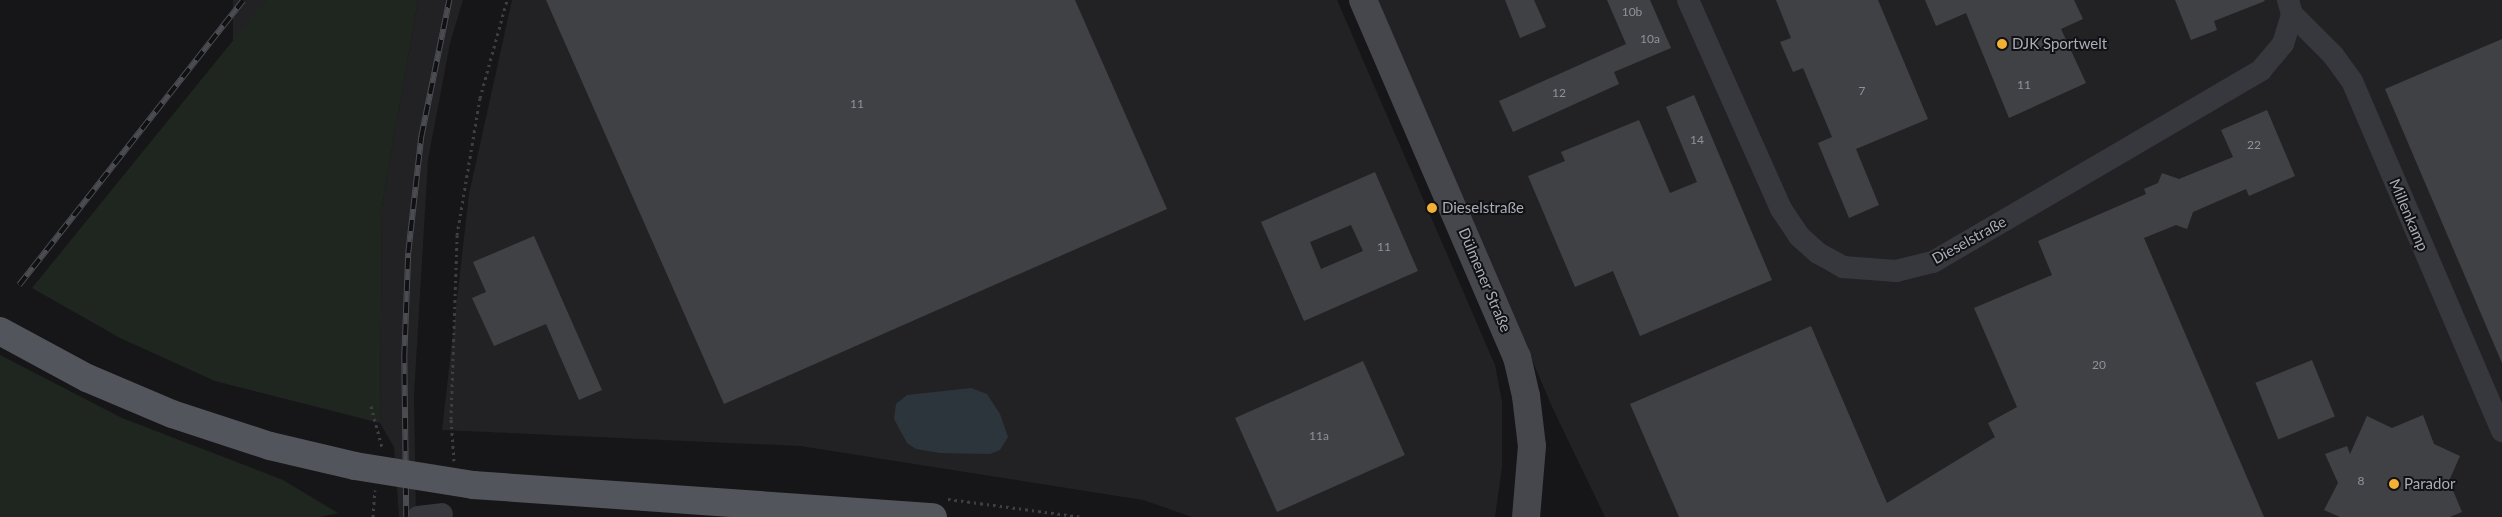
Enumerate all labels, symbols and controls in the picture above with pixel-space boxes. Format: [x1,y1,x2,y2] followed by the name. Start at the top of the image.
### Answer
[1622,5,1642,19] house number: 10b
[1640,32,1660,46] house number: 10a
[2012,35,2107,53] place label: DJK Sportwelt
[1996,38,2008,50] marker: DJK Sportwelt
[2017,78,2031,92] house number: 11
[1859,84,1865,98] house number: 7
[1552,86,1566,100] house number: 12
[850,97,864,111] house number: 11
[1690,133,1704,147] house number: 14
[2247,138,2261,152] house number: 22
[2386,176,2432,254] street label: Millenkamp
[1442,199,1524,217] place label: Dieselstraße
[1426,202,1438,214] marker: Dieselstraße
[1929,212,2009,268] street label: Dieselstraße
[1455,225,1515,335] street label: Dülmener Straße
[1377,240,1391,254] house number: 11
[2092,358,2106,372] house number: 20
[1309,429,1329,443] house number: 11a
[2358,474,2364,488] house number: 8
[2404,475,2455,493] place label: Parador
[2388,478,2400,490] marker: Parador

